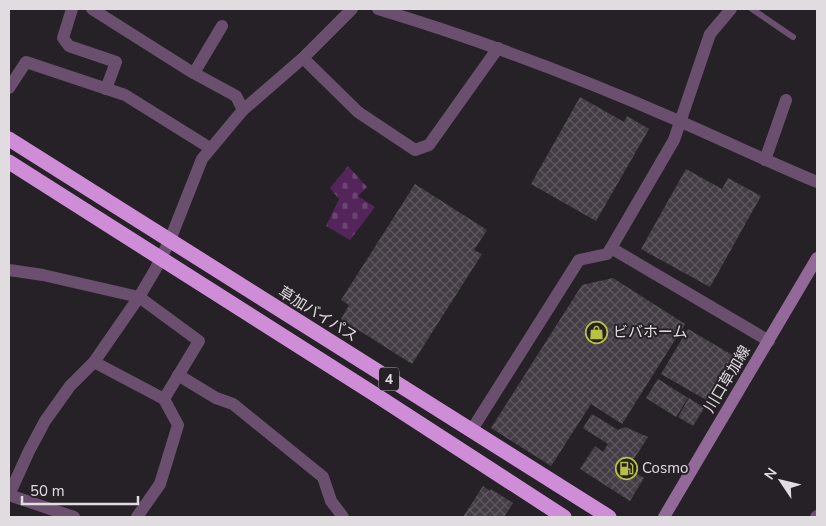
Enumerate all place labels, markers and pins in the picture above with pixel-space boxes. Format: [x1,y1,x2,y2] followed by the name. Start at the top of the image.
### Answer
[585,320,609,344] shop icon: ビバホーム
[613,322,688,342] place label: ビバホーム
[614,456,638,480] fuel station icon: Cosmo
[642,458,688,478] place label: Cosmo

